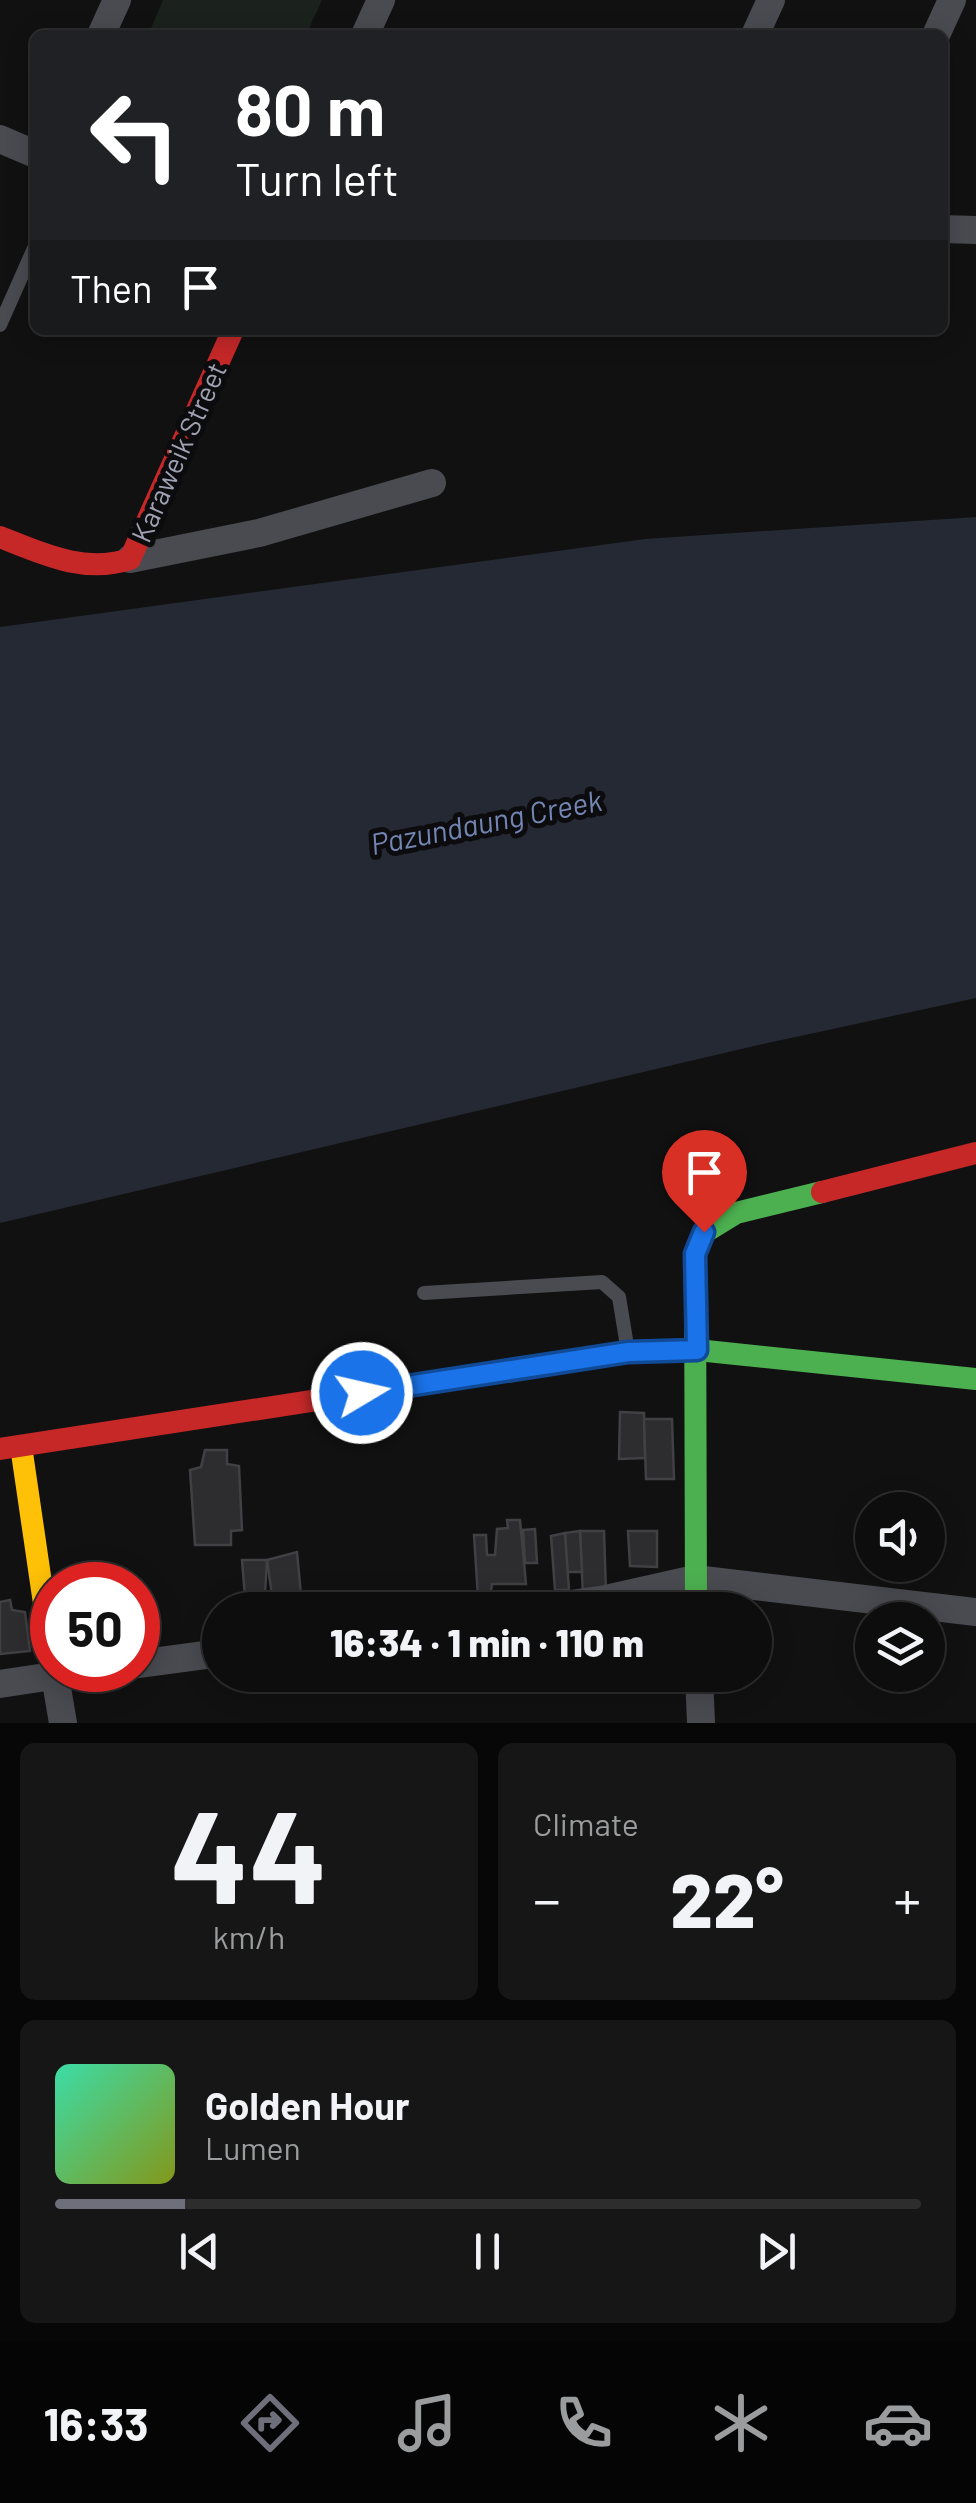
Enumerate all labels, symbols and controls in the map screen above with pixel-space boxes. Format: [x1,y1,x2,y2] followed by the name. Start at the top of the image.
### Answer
[235,66,385,150] text: 80 m
[70,70,200,200] icon: left
[235,151,399,205] text: Turn left
[173,260,228,315] icon: arrive
[70,265,153,311] text: Then
[123,357,233,547] street label: Karaweik Street
[367,781,605,861] water label: Pazundaung Creek
[662,1130,747,1233] pin
[677,1145,732,1200] icon: arrive
[310,1341,414,1445] position arrow
[855,1492,945,1692] map controls
[855,1492,945,1582] button: sound
[30,1562,160,1692] speed limit sign: 50
[855,1602,945,1692] button: layers
[330,1619,644,1665] text: 16:34 · 1 min · 110 m
[170,1774,328,1930] text: 44
[533,1804,639,1842] text: Climate
[670,1853,784,1943] text: 22°
[533,1865,561,1931] text: −
[893,1865,921,1931] text: +
[213,1917,285,1955] text: km/h
[205,2082,410,2128] text: Golden Hour
[205,2128,301,2166] text: Lumen
[172,2224,227,2279] icon: previous
[460,2224,515,2279] icon: pause
[749,2224,804,2279] icon: next
[235,2388,305,2458] icon: directions
[392,2388,462,2458] icon: music
[549,2388,619,2458] icon: phone
[706,2388,776,2458] icon: climate
[863,2388,933,2458] icon: car
[43,2396,148,2450] text: 16:33

